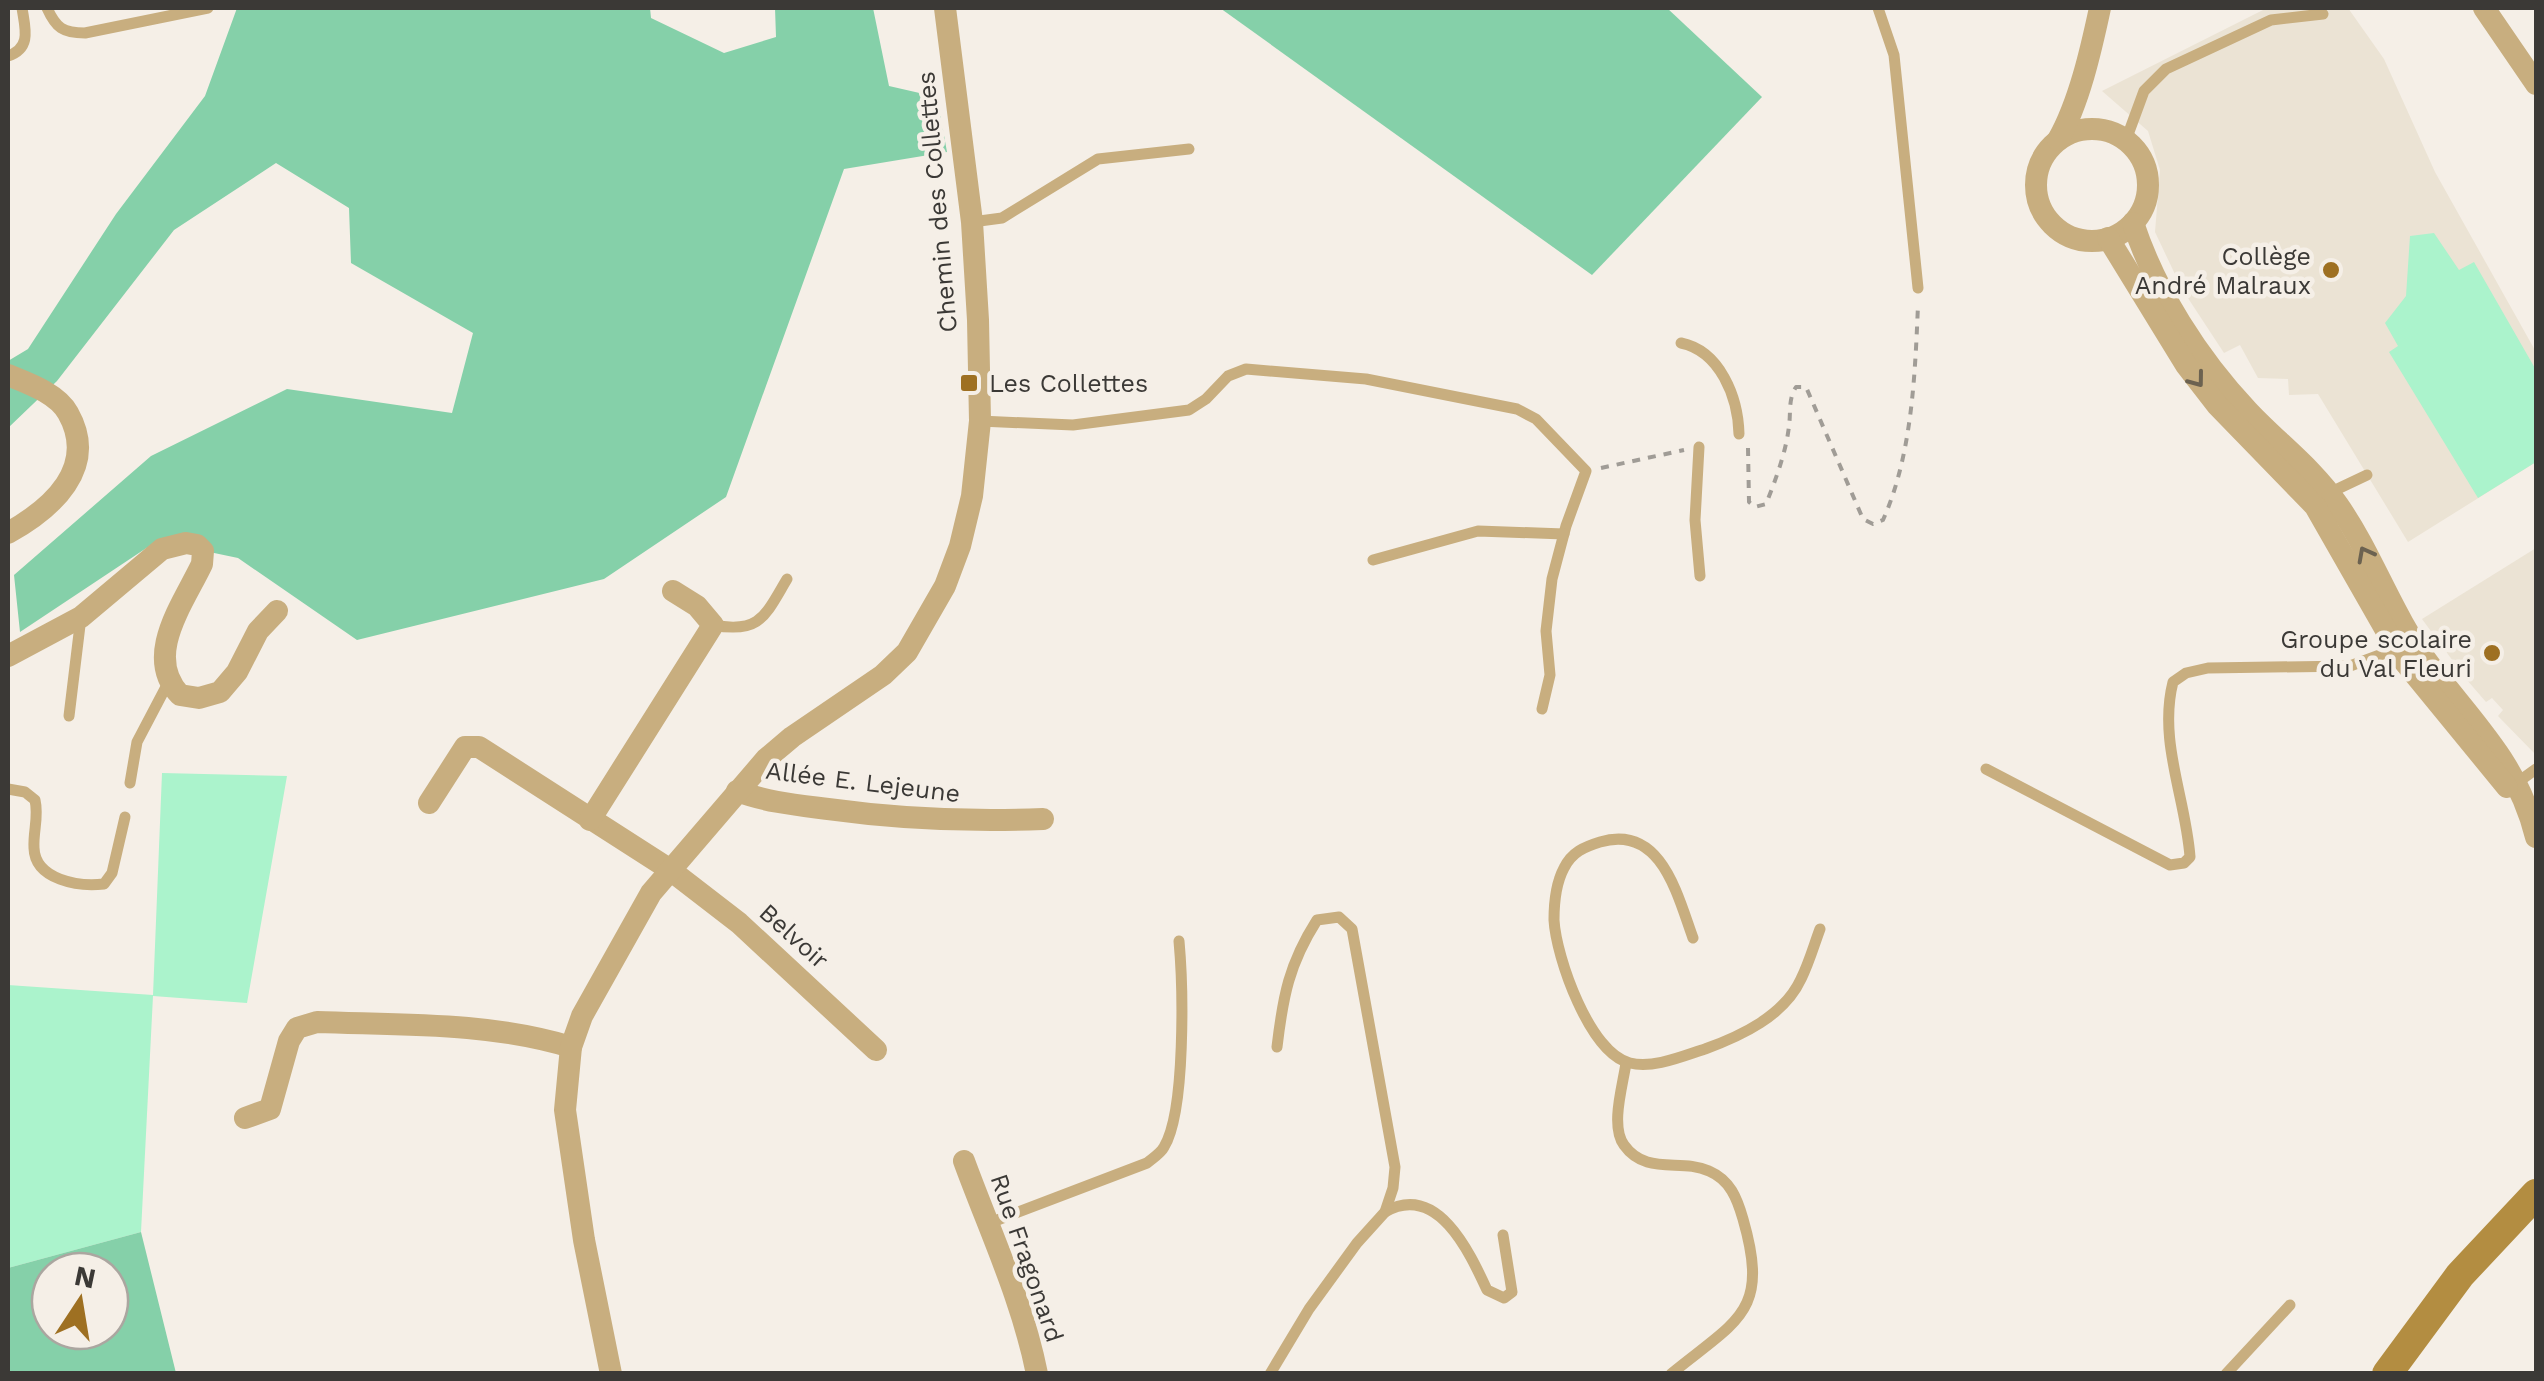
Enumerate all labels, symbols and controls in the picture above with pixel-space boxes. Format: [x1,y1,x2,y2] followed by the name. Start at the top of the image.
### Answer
[911,70,963,334] street label: Chemin des Collettes
[2135,242,2311,300] place label: Collège André Malraux
[2320,259,2342,281] marker: Collège André Malraux
[989,369,1148,398] place label: Les Collettes
[2186,369,2203,387] one-way arrow
[958,372,980,394] marker: Les Collettes
[2357,547,2377,565] one-way arrow
[2280,625,2472,683] place label: Groupe scolaire du Val Fleuri
[2481,642,2503,664] marker: Groupe scolaire du Val Fleuri
[764,756,962,808] street label: Allée E. Lejeune
[754,898,834,974] street label: Belvoir
[985,1170,1069,1346] street label: Rue Fragonard
[30,1251,130,1351] north arrow
[72,1259,99,1295] text: N

